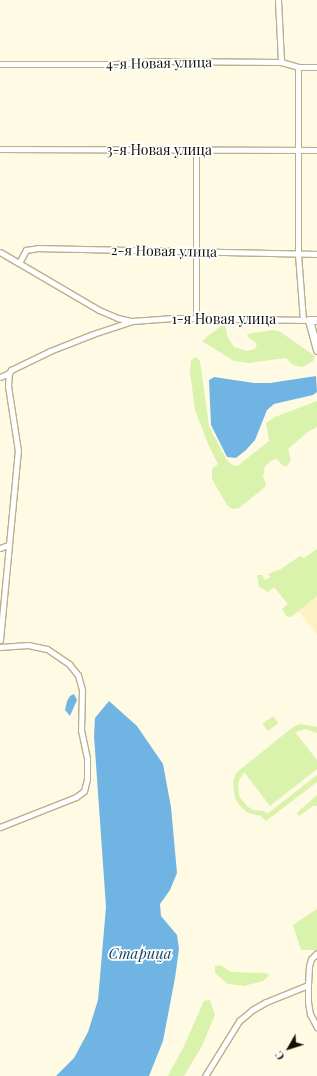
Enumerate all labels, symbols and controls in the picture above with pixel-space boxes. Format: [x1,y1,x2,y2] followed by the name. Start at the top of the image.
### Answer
[106,54,212,72] street label: 4-я Новая улица
[106,142,212,158] street label: 3-я Новая улица
[111,242,217,260] street label: 2-я Новая улица
[172,311,276,327] street label: 1-я Новая улица
[108,945,172,963] water label: Старица
[269,1028,309,1068] north arrow
[271,1048,288,1064] text: С

